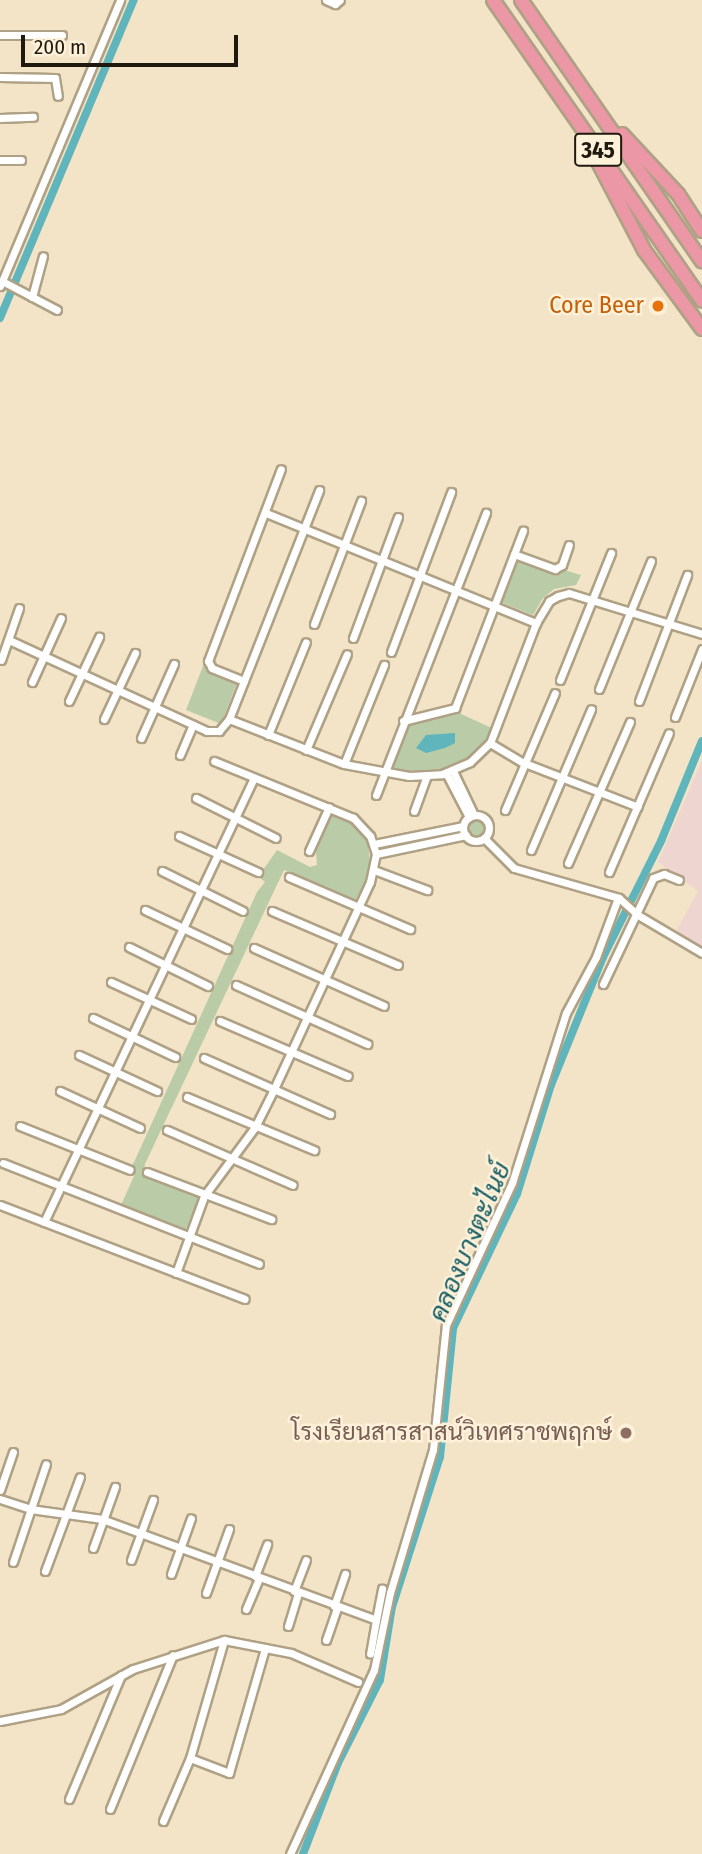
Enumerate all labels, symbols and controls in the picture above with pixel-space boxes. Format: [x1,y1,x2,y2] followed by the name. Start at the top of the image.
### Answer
[24,21,242,65] scale bar
[34,34,86,60] text: 200 m
[574,130,622,169] road number: 345
[549,292,644,320] place label: Core Beer
[650,298,666,314] marker: Core Beer
[422,1158,518,1326] water label: คลองบางตะไนย์
[291,1419,612,1447] place label: โรงเรียนสารสาสน์วิเทศราชพฤกษ์
[618,1425,634,1441] marker: โรงเรียนสารสาสน์วิเทศราชพฤกษ์

